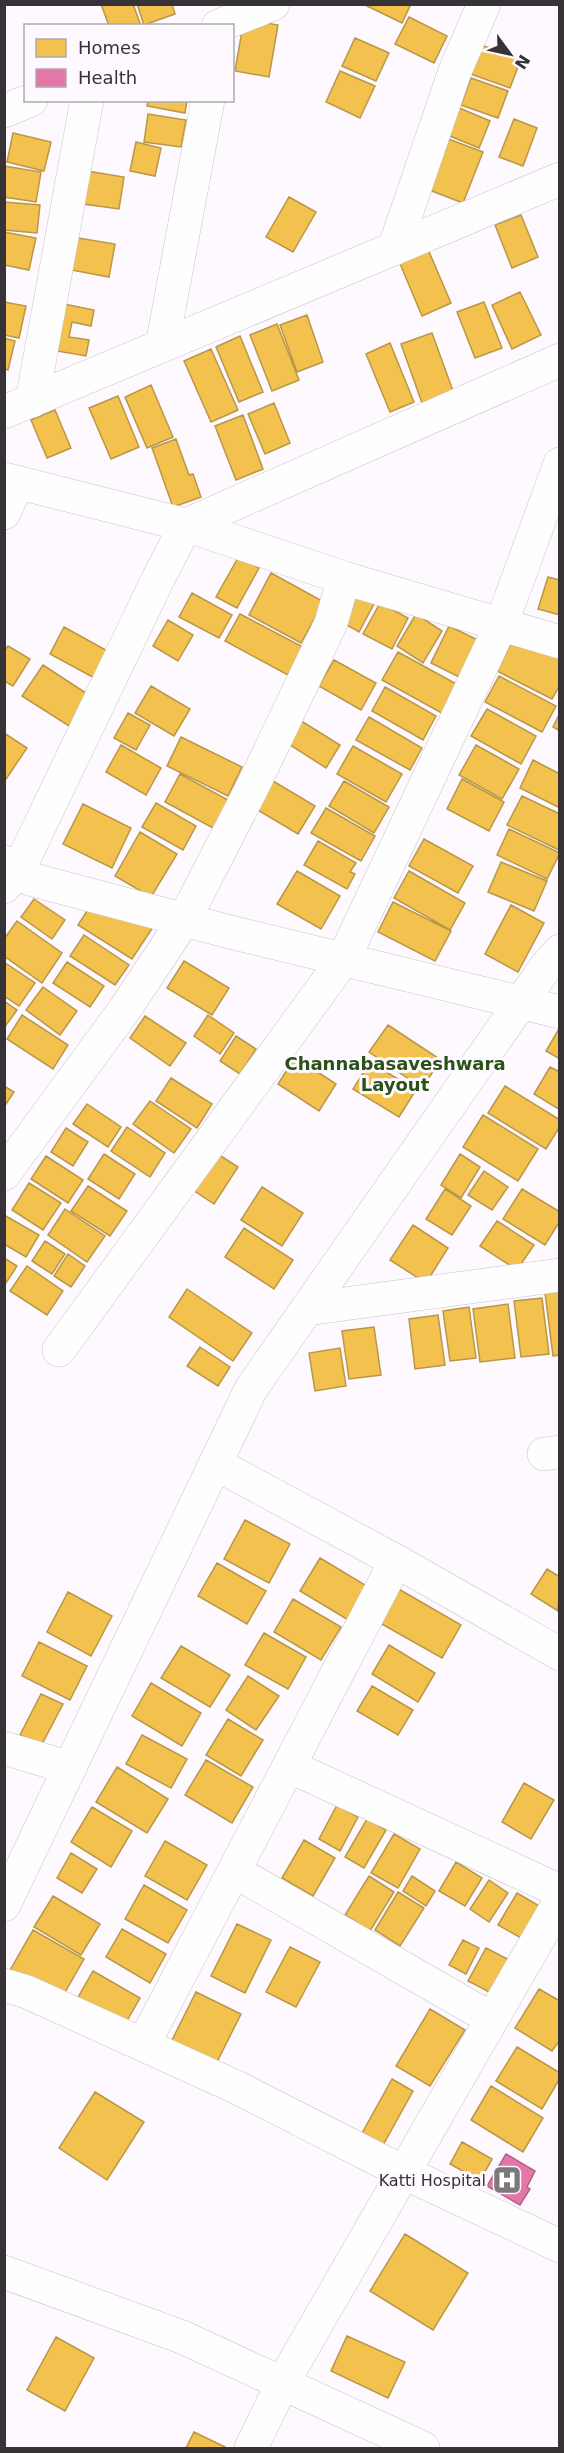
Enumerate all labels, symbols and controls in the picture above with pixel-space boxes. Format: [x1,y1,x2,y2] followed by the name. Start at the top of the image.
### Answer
[24,24,234,102] legend
[480,24,540,84] north arrow
[78,37,141,58] text: Homes
[511,51,534,73] text: N
[78,67,137,88] text: Health
[284,1053,506,1095] district label: Channabasaveshwara Layout
[491,2164,523,2196] hospital icon: Katti Hospital
[379,2171,486,2190] place label: Katti Hospital

